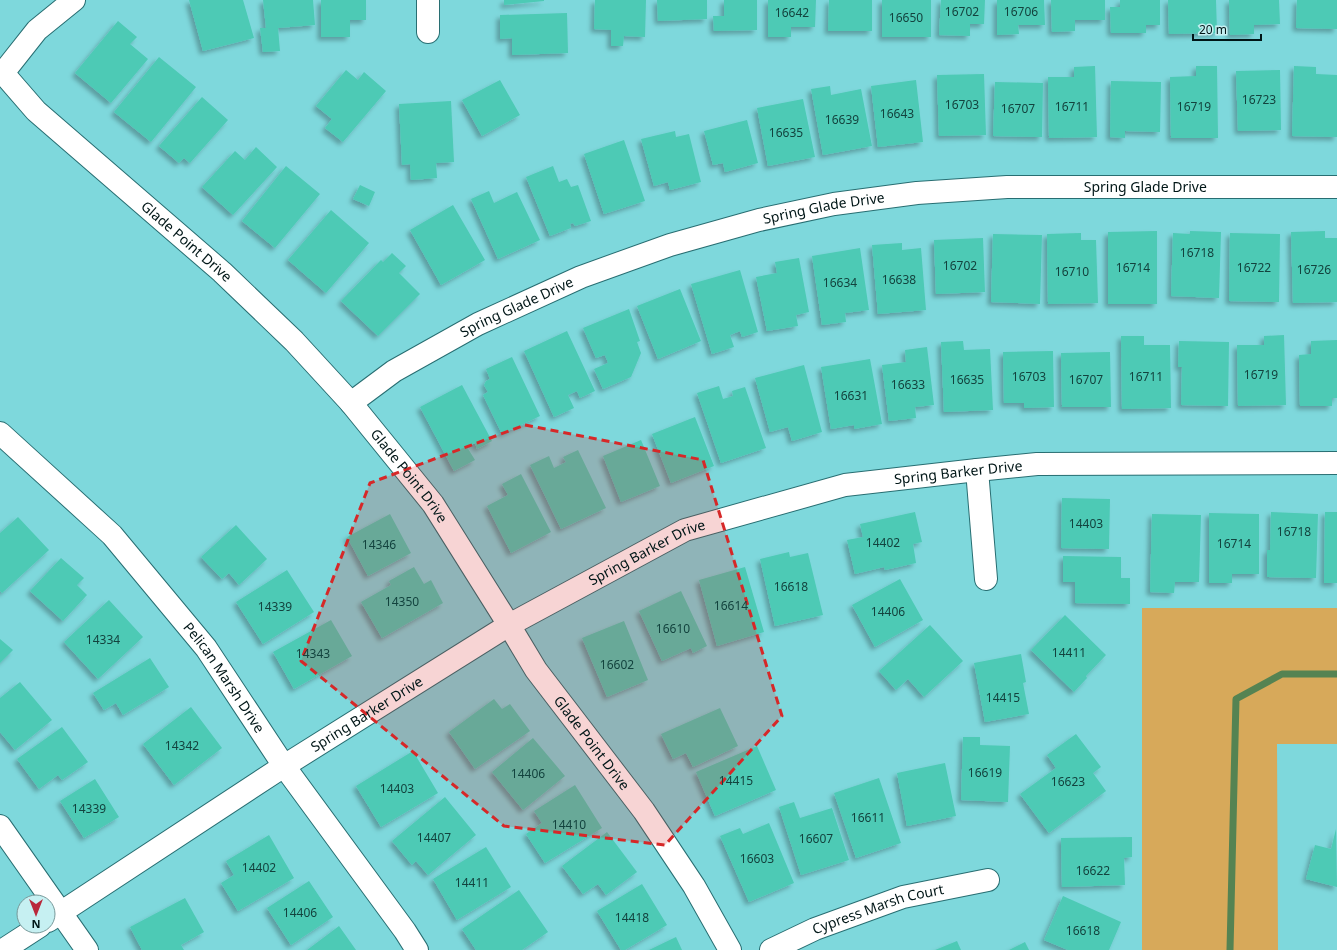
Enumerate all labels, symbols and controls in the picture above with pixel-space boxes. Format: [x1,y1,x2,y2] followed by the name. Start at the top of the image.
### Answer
[945,3,979,20] house number: 16702
[1004,3,1038,20] house number: 16706
[775,4,809,21] house number: 16642
[889,9,923,26] house number: 16650
[1193,16,1261,42] scale bar
[1199,21,1227,38] text: 20 m
[1242,91,1276,108] house number: 16723
[945,96,979,113] house number: 16703
[1055,98,1089,115] house number: 16711
[1177,98,1211,115] house number: 16719
[1001,100,1035,117] house number: 16707
[880,105,914,122] house number: 16643
[825,111,859,128] house number: 16639
[769,124,803,141] house number: 16635
[1084,177,1207,196] street label: Spring Glade Drive
[761,187,886,228] street label: Spring Glade Drive
[137,196,237,286] street label: Glade Point Drive
[1180,244,1214,261] house number: 16718
[943,257,977,274] house number: 16702
[1116,259,1150,276] house number: 16714
[1237,259,1271,276] house number: 16722
[1297,261,1331,278] house number: 16726
[1055,263,1089,280] house number: 16710
[882,271,916,288] house number: 16638
[456,272,576,341] street label: Spring Glade Drive
[823,274,857,291] house number: 16634
[1244,366,1278,383] house number: 16719
[1012,368,1046,385] house number: 16703
[1129,368,1163,385] house number: 16711
[950,371,984,388] house number: 16635
[1069,371,1103,388] house number: 16707
[891,376,925,393] house number: 16633
[834,387,868,404] house number: 16631
[367,425,452,526] street label: Glade Point Drive
[893,456,1023,488] street label: Spring Barker Drive
[585,515,707,589] street label: Spring Barker Drive
[1069,515,1103,532] house number: 14403
[1277,523,1311,540] house number: 16718
[866,534,900,551] house number: 14402
[1217,535,1251,552] house number: 16714
[362,536,396,553] house number: 14346
[774,578,808,595] house number: 16618
[385,593,419,610] house number: 14350
[714,597,748,614] house number: 16614
[258,598,292,615] house number: 14339
[871,603,905,620] house number: 14406
[179,618,269,736] street label: Pelican Marsh Drive
[656,620,690,637] house number: 16610
[86,631,120,648] house number: 14334
[1052,644,1086,661] house number: 14411
[296,645,330,662] house number: 14343
[600,656,634,673] house number: 16602
[307,671,426,756] street label: Spring Barker Drive
[986,689,1020,706] house number: 14415
[550,691,635,794] street label: Glade Point Drive
[165,737,199,754] house number: 14342
[968,764,1002,781] house number: 16619
[511,765,545,782] house number: 14406
[719,772,753,789] house number: 14415
[1051,773,1085,790] house number: 16623
[380,780,414,797] house number: 14403
[72,800,106,817] house number: 14339
[851,809,885,826] house number: 16611
[552,816,586,833] house number: 14410
[417,829,451,846] house number: 14407
[799,830,833,847] house number: 16607
[740,850,774,867] house number: 16603
[242,859,276,876] house number: 14402
[1076,862,1110,879] house number: 16622
[455,874,489,891] house number: 14411
[809,879,945,938] street label: Cypress Marsh Court
[16,894,56,934] north arrow
[283,904,317,921] house number: 14406
[615,909,649,926] house number: 14418
[32,917,40,932] text: N
[1066,922,1100,939] house number: 16618

